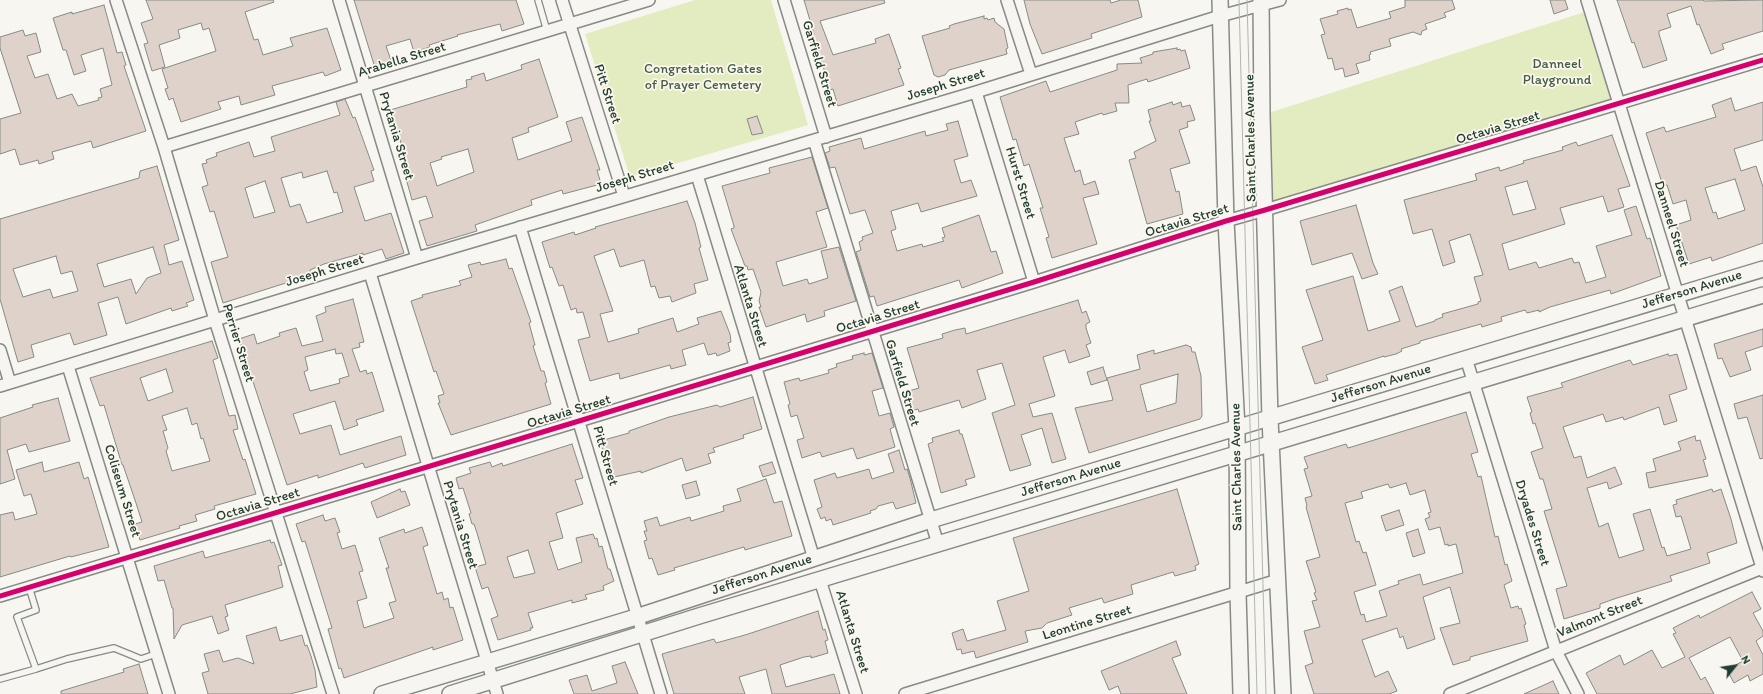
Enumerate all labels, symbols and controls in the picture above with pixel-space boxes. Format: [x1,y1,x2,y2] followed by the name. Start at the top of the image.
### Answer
[798,19,840,109] street label: Garfield Street
[356,39,448,81] street label: Arabella Street
[1523,56,1591,88] park label: Danneel Playground
[644,61,762,94] park label: Congretation Gates of Prayer Cemetery
[589,62,625,126] street label: Pitt Street
[905,65,987,105] street label: Joseph Street
[1241,74,1261,202] street label: Saint Charles Avenue
[375,90,417,182] street label: Prytania Street
[1454,107,1542,149] street label: Octavia Street
[1001,145,1039,221] street label: Hurst Street
[594,157,676,197] street label: Joseph Street
[1650,179,1692,269] street label: Danneel Street
[1143,200,1231,242] street label: Octavia Street
[284,251,366,291] street label: Joseph Street
[729,263,771,349] street label: Atlanta Street
[1640,267,1744,313] street label: Jefferson Avenue
[834,296,922,338] street label: Octavia Street
[218,302,258,384] street label: Perrier Street
[881,338,923,428] street label: Garfield Street
[1329,361,1433,407] street label: Jefferson Avenue
[525,391,613,433] street label: Octavia Street
[1227,403,1247,531] street label: Saint Charles Avenue
[588,424,622,488] street label: Pitt Street
[100,442,144,540] street label: Coliseum Street
[1019,455,1123,501] street label: Jefferson Avenue
[1511,478,1553,568] street label: Dryades Street
[439,479,481,571] street label: Prytania Street
[214,484,302,526] street label: Octavia Street
[710,551,814,599] street label: Jefferson Avenue
[831,589,873,675] street label: Atlanta Street
[1555,592,1645,642] street label: Valmont Street
[1040,601,1134,645] street label: Leontine Street
[1715,646,1755,686] north arrow
[1738,653,1753,666] text: N

